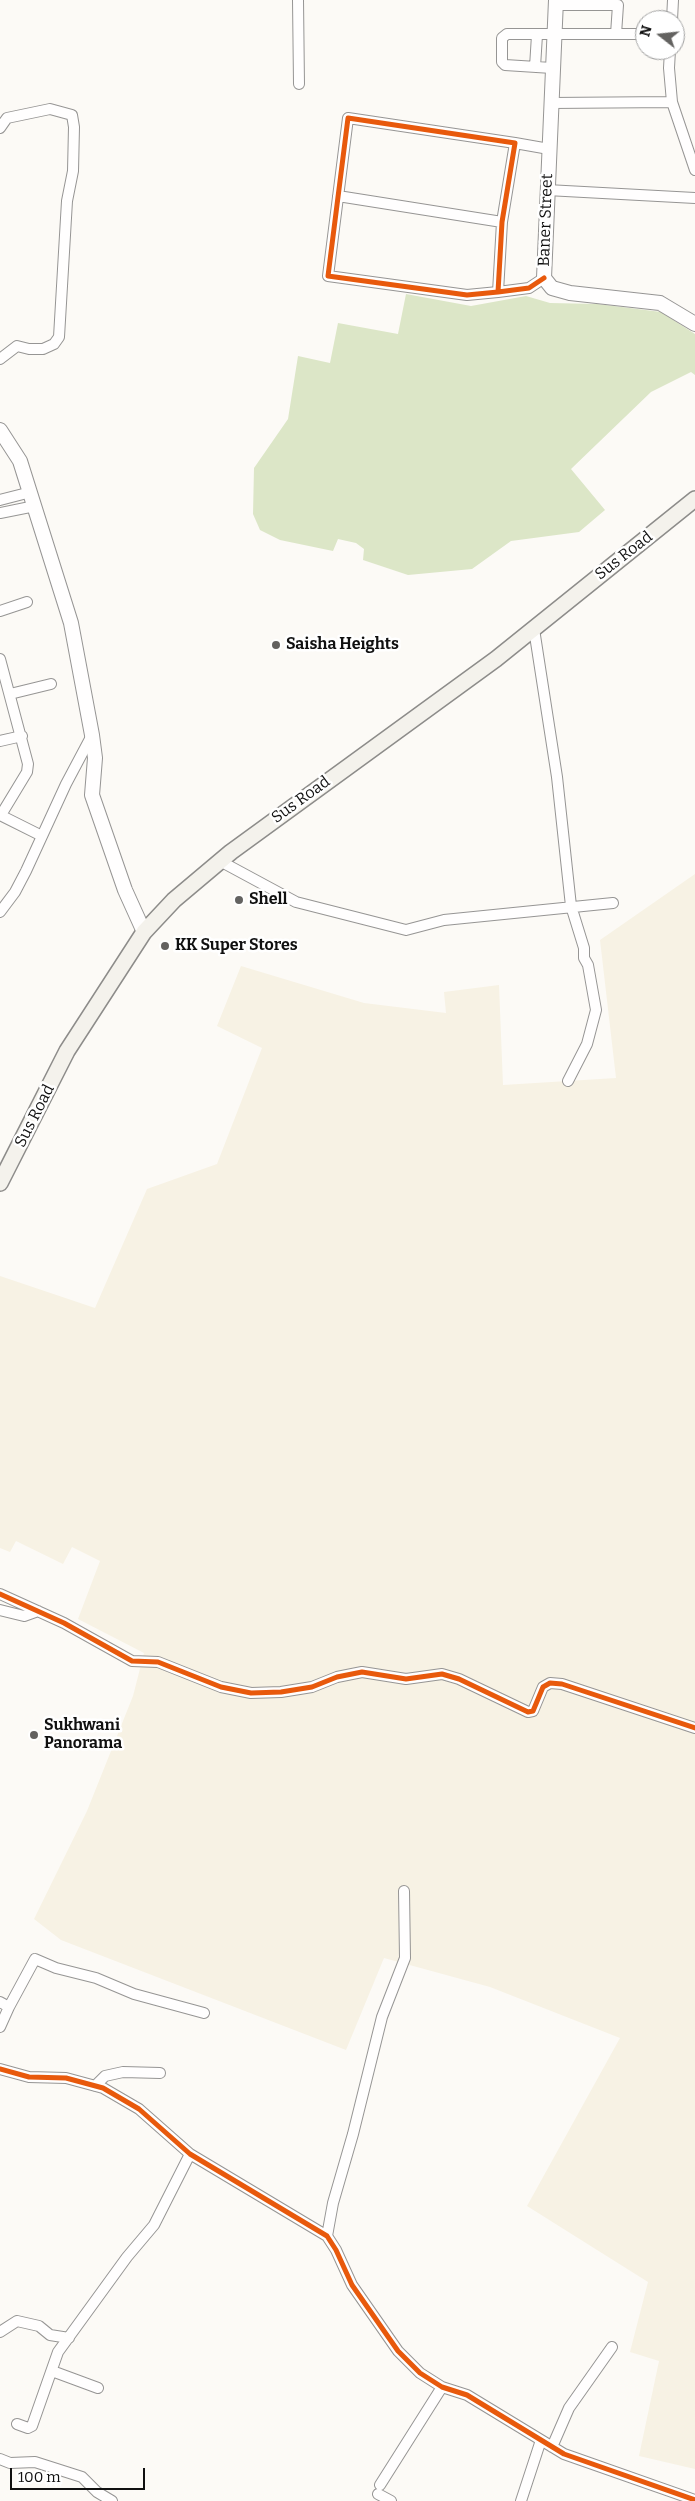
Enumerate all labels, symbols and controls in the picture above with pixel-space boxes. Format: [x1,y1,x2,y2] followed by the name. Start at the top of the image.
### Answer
[635,10,685,60] north arrow
[636,23,656,39] text: N
[535,173,557,267] street label: Baner Street
[591,528,657,584] street label: Sus Road
[286,635,399,655] place label: Saisha Heights
[270,639,282,651] marker: Saisha Heights
[268,772,334,828] street label: Sus Road
[249,890,287,910] place label: Shell
[233,894,245,906] marker: Shell
[175,936,298,956] place label: KK Super Stores
[159,940,171,952] marker: KK Super Stores
[11,1081,59,1151] street label: Sus Road
[44,1716,122,1754] place label: Sukhwani Panorama
[28,1729,40,1741] marker: Sukhwani Panorama
[12,2458,148,2490] scale bar
[18,2468,61,2486] text: 100 m

